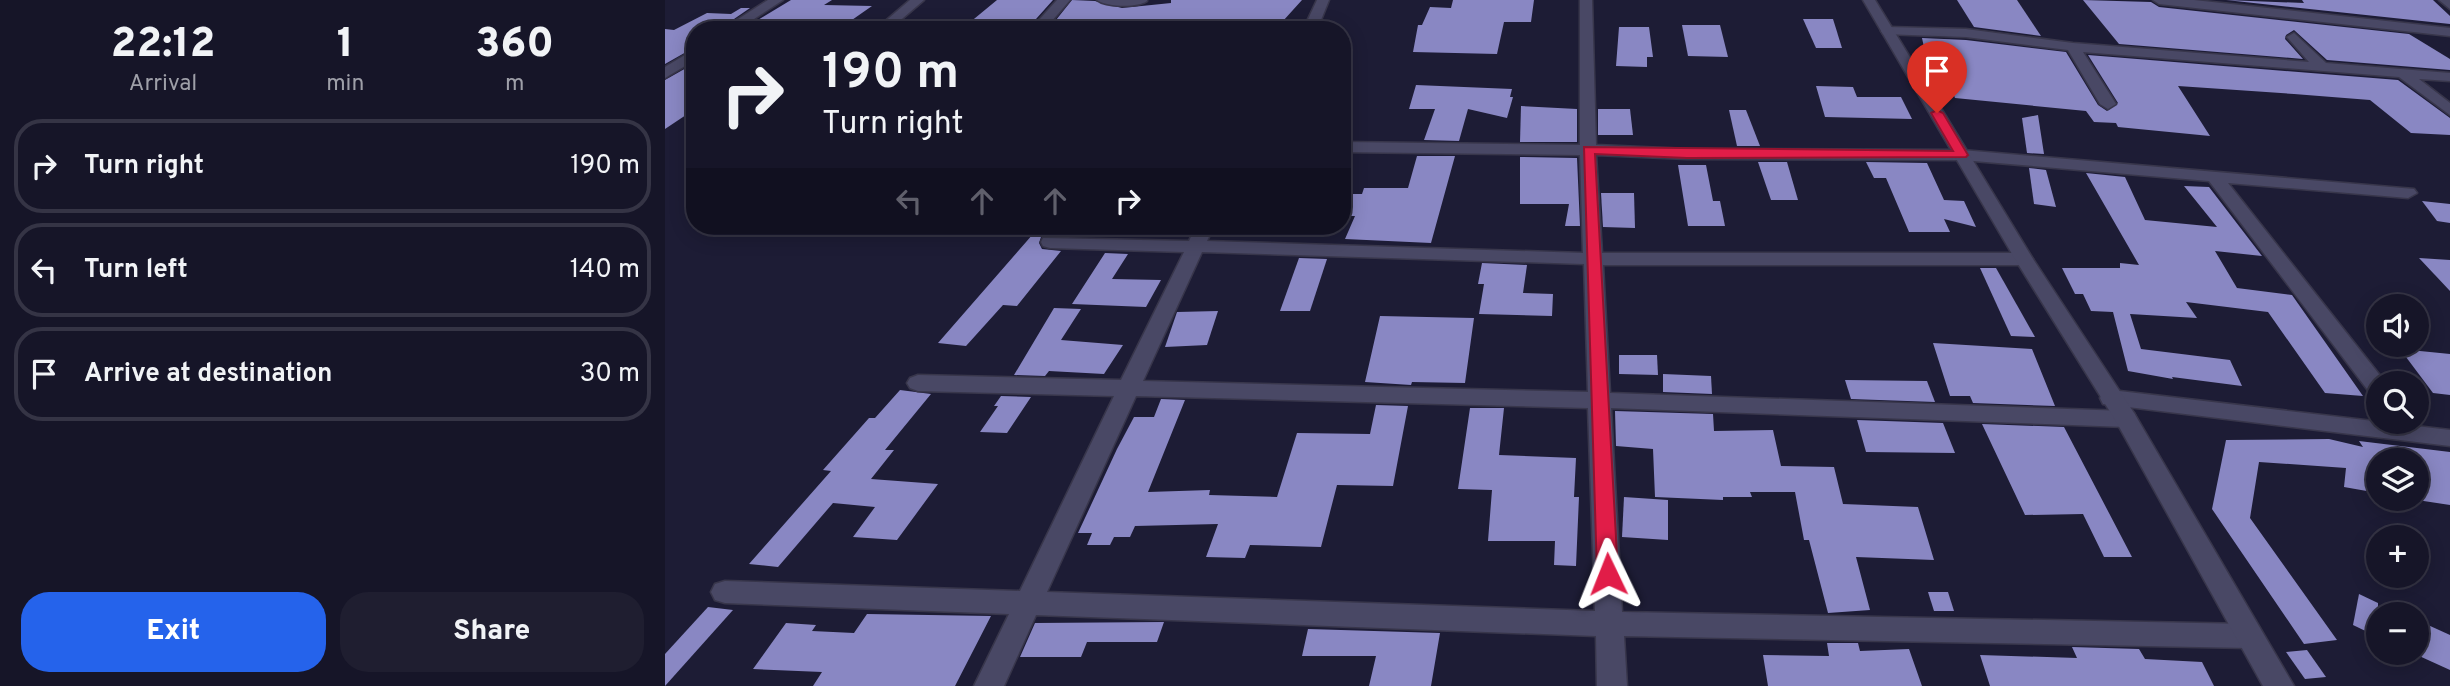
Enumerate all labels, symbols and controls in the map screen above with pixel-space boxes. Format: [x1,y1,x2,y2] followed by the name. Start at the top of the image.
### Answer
[111,19,215,72] text: 22:12
[337,19,354,72] text: 1
[475,19,554,72] text: 360
[1907,41,1967,113] pin
[822,44,959,106] text: 190 m
[707,49,798,140] icon: right
[1918,52,1956,90] icon: arrive
[129,70,197,99] text: Arrival
[326,70,364,99] text: min
[505,70,524,99] text: m
[822,105,964,145] text: Turn right
[25,147,63,185] icon: right
[84,150,204,183] text: Turn right
[570,150,640,183] text: 190 m
[890,182,928,220] icon: left
[963,182,1001,220] icon: ahead
[1036,182,1074,220] icon: ahead
[1109,182,1147,220] icon: right
[25,251,63,289] icon: left
[84,254,188,287] text: Turn left
[570,254,640,287] text: 140 m
[2366,294,2429,665] map controls
[2366,294,2429,357] button: sound
[25,355,63,393] icon: arrive
[84,358,332,391] text: Arrive at destination
[580,358,640,391] text: 30 m
[2366,371,2429,434] button: search
[2366,448,2429,511] button: layers
[2366,525,2429,588] button: +
[1571,537,1645,611] position arrow
[21,592,326,672] button: Exit
[340,592,644,672] button: Share
[2366,602,2429,665] button: −

